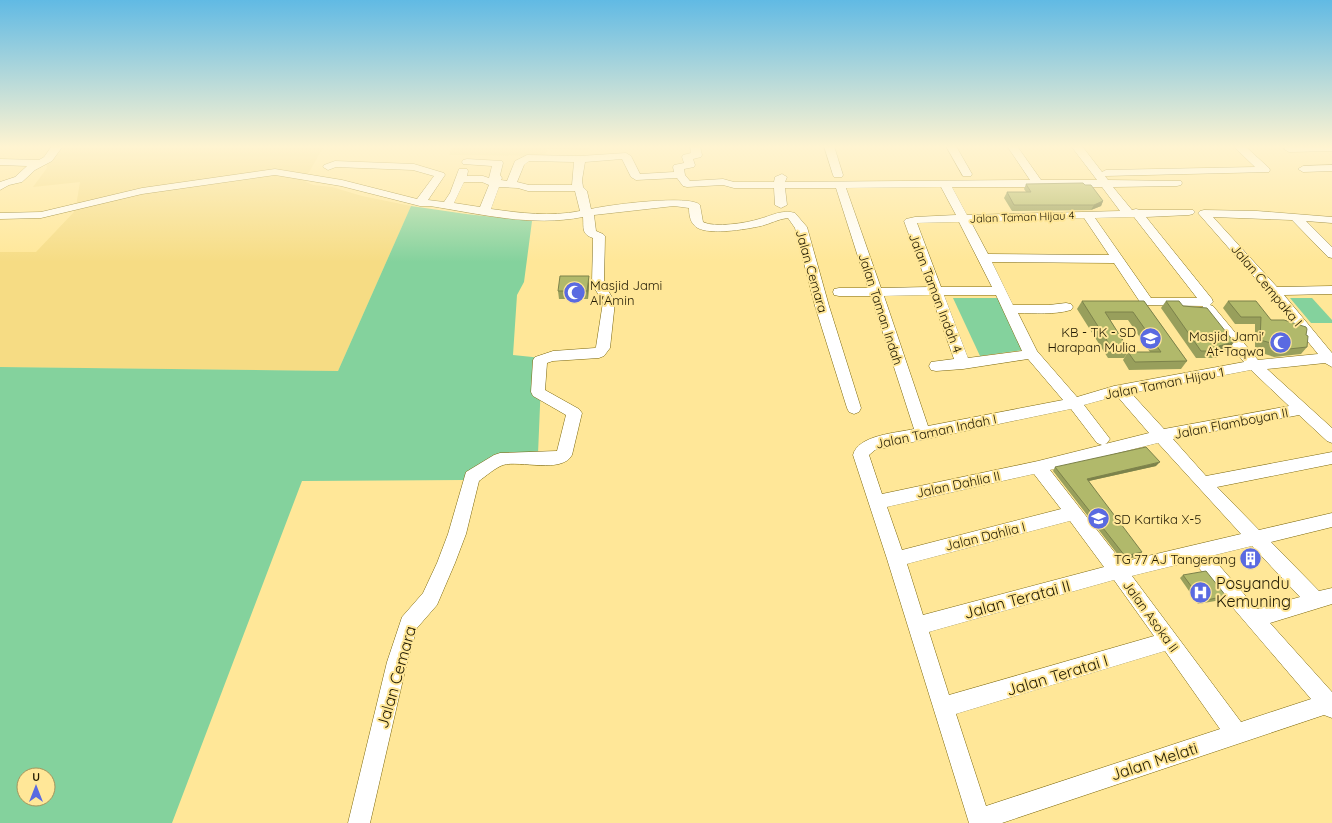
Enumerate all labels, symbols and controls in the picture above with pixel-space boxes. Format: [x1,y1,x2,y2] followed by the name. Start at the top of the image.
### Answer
[969,208,1075,226] street label: Jalan Taman Hijau 4
[793,228,831,314] street label: Jalan Cemara
[906,231,966,355] street label: Jalan Taman Indah 4
[1228,241,1306,329] street label: Jalan Cempaka I
[855,251,907,367] street label: Jalan Taman Indah
[590,277,662,308] place label: Masjid Jami Al'Amin
[561,279,587,305] mosque icon: Masjid Jami Al'Amin
[1047,324,1136,355] place label: KB - TK - SD Harapan Mulia
[1138,326,1164,352] school or university icon: KB - TK - SD Harapan Mulia
[1189,328,1264,359] place label: Masjid Jami' At-Taqwa
[1267,330,1293,356] mosque icon: Masjid Jami' At-Taqwa
[1103,364,1225,402] street label: Jalan Taman Hijau 1
[1173,404,1289,442] street label: Jalan Flamboyan II
[874,410,998,452] street label: Jalan Taman Indah I
[914,467,1002,501] street label: Jalan Dahlia II
[1086,506,1112,532] school or university icon: SD Kartika X-5
[1114,511,1201,527] place label: SD Kartika X-5
[943,518,1027,554] street label: Jalan Dahlia I
[1238,546,1264,572] building icon: TG 77 AJ Tangerang
[1114,551,1236,567] place label: TG 77 AJ Tangerang
[1216,573,1291,611] place label: Posyandu Kemuning
[962,575,1072,623] street label: Jalan Teratai II
[1120,577,1182,655] street label: Jalan Asoka II
[1187,579,1213,605] hospital icon: Posyandu Kemuning
[372,624,420,730] street label: Jalan Cemara
[1004,650,1110,700] street label: Jalan Teratai I
[1108,738,1200,784] street label: Jalan Melati
[16,767,56,807] north arrow
[32,770,40,784] text: U

